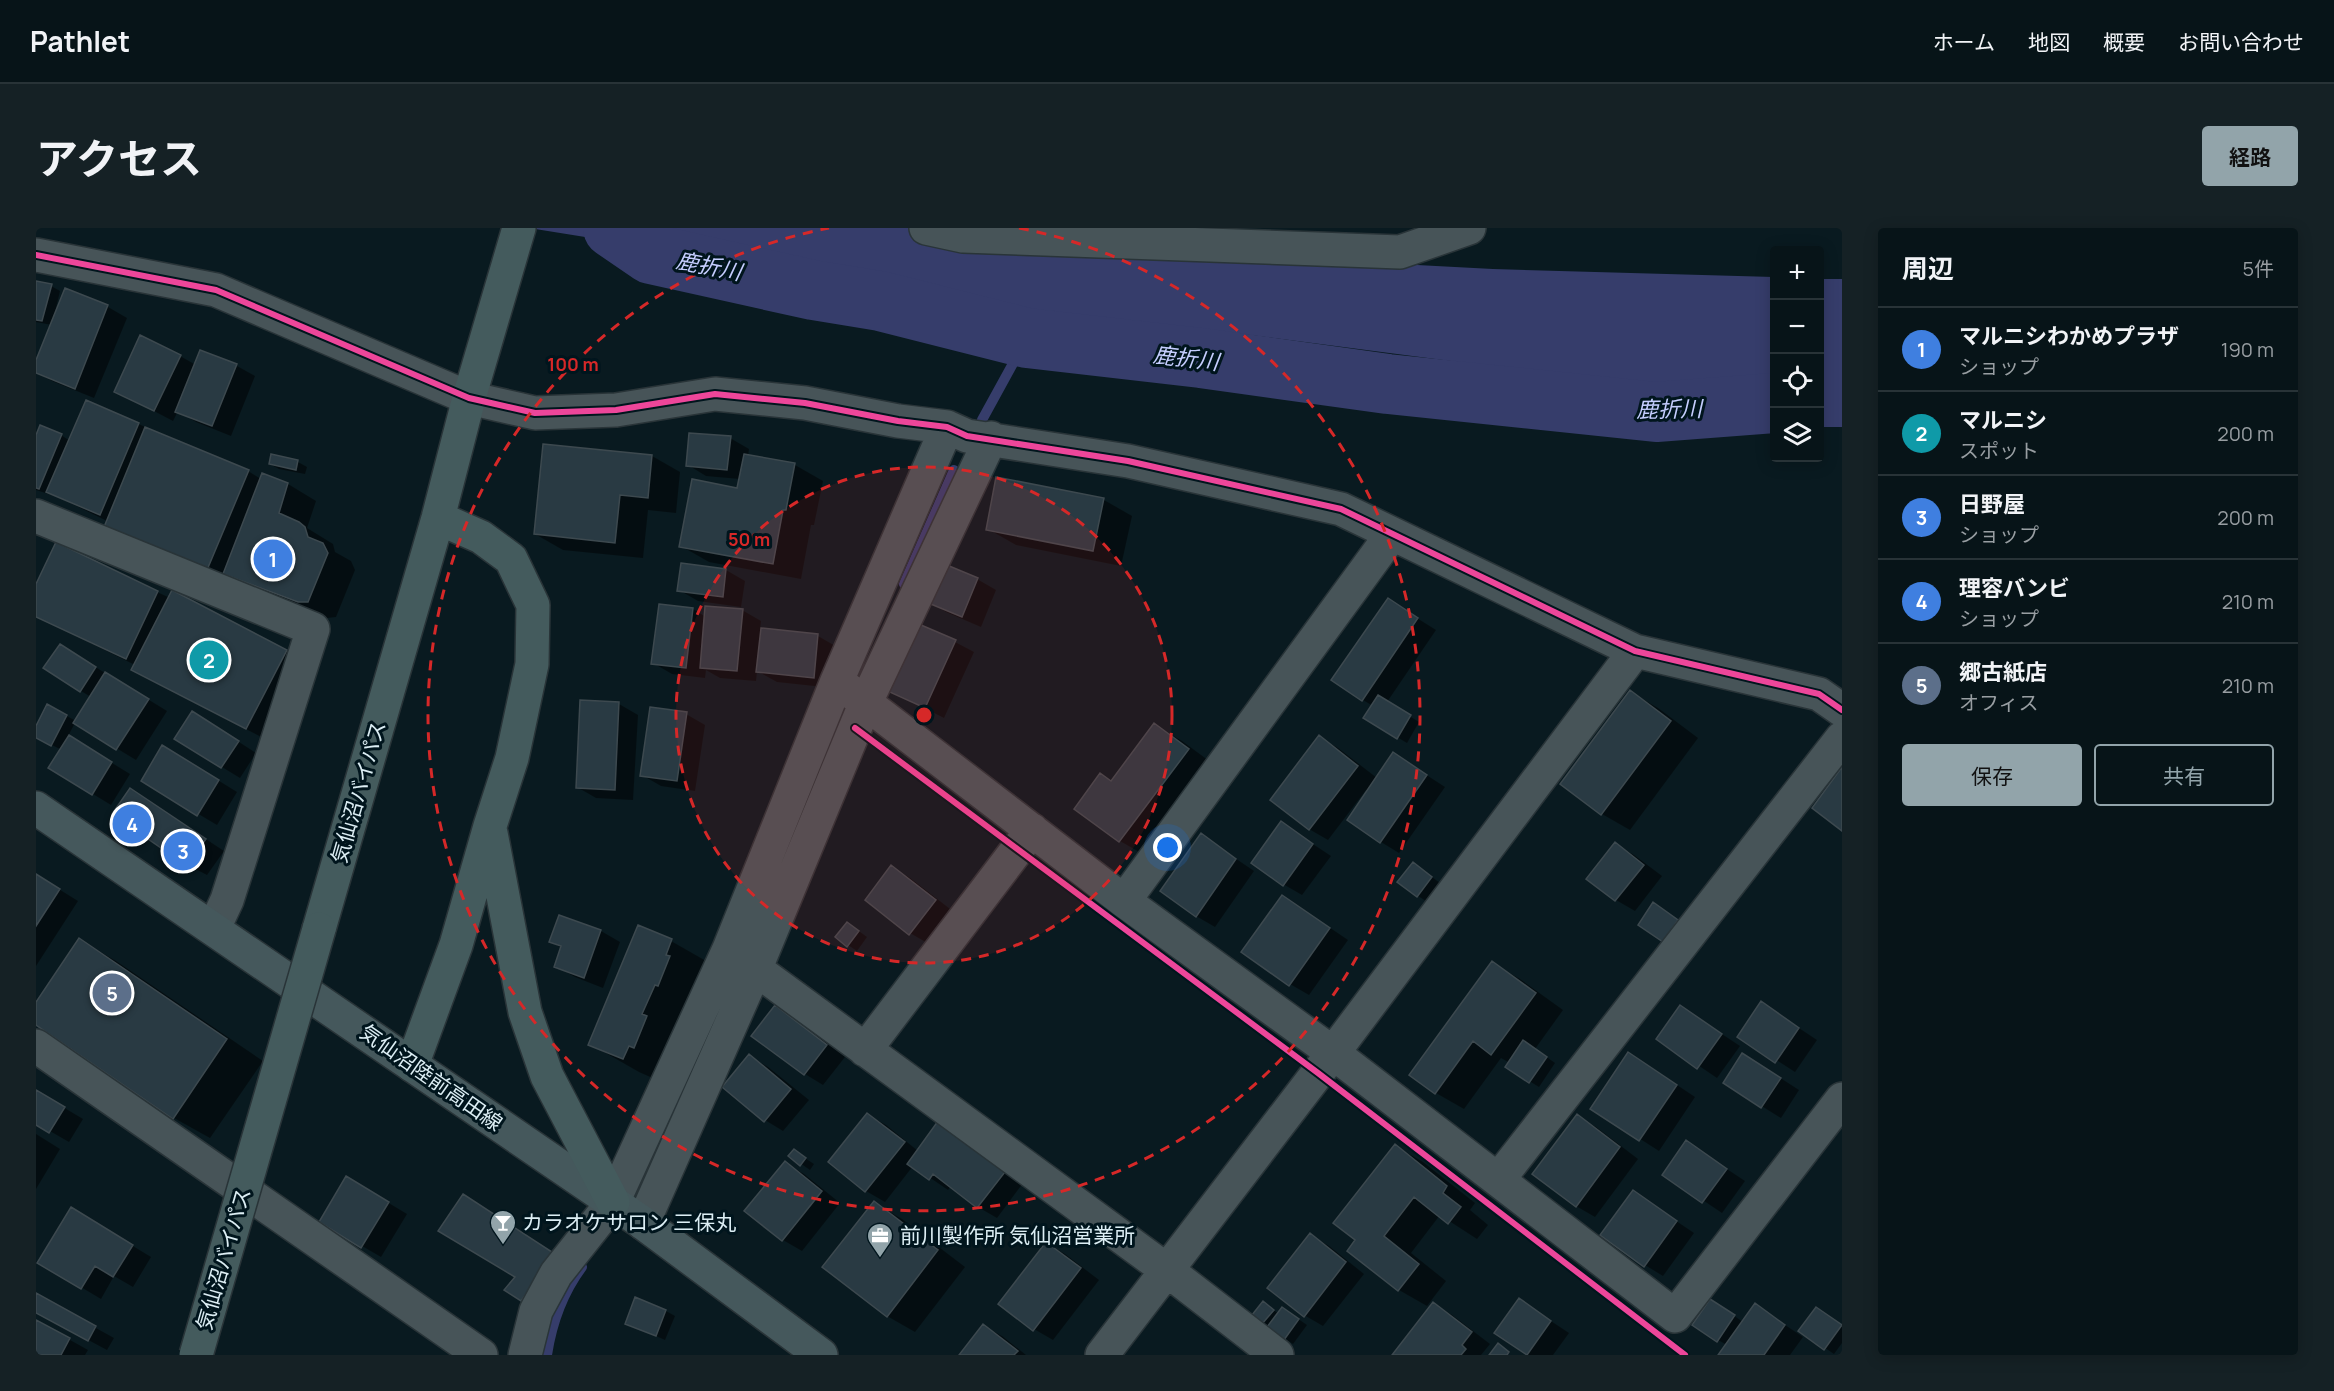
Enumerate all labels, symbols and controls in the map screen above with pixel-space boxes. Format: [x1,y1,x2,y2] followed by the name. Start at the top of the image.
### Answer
[30,22,130,60] text: Pathlet
[1933,28,1995,56] text: ホーム
[2028,28,2070,56] text: 地図
[2103,28,2145,56] text: 概要
[2178,28,2304,56] text: お問い合わせ
[2202,126,2298,186] button: 経路
[36,129,202,187] text: アクセス
[674,245,746,287] water label: 鹿折川
[1770,246,1824,462] map controls
[1770,246,1824,300] button: +
[1902,250,1954,286] text: 周辺
[2242,255,2274,282] text: 5件
[1770,300,1824,354] button: −
[1959,321,2179,351] text: マルニシわかめプラザ
[1917,336,1926,363] text: 1
[2221,336,2274,363] text: 190 m
[1151,339,1223,377] water label: 鹿折川
[547,352,599,376] text: 100 m
[1959,353,2039,380] text: ショップ
[1770,354,1824,408] button: locate
[1636,393,1704,425] water label: 鹿折川
[1959,405,2047,435] text: マルニシ
[1770,408,1824,462] button: layers
[1916,420,1927,447] text: 2
[2217,420,2274,447] text: 200 m
[1959,437,2039,464] text: スポット
[1959,489,2025,519] text: 日野屋
[1916,504,1927,531] text: 3
[2217,504,2274,531] text: 200 m
[1959,521,2039,548] text: ショップ
[728,527,770,551] text: 50 m
[254,536,292,582] pin: 1
[1959,573,2070,603] text: 理容バンビ
[1915,588,1928,615] text: 4
[2222,588,2274,615] text: 210 m
[1959,605,2039,632] text: ショップ
[190,638,228,682] pin: 2
[1959,657,2047,687] text: 郷古紙店
[1916,672,1927,699] text: 5
[2222,672,2274,699] text: 210 m
[1959,689,2039,716] text: オフィス
[914,705,934,725] centre of rings
[324,717,392,866] street label: 気仙沼バイパス
[1902,744,2082,806] button: 保存
[2094,744,2274,806] button: 共有
[112,802,152,846] pin: 4
[164,828,202,874] pin: 3
[1153,833,1182,862] your location
[92,970,132,1016] pin: 5
[355,1018,508,1137] street label: 気仙沼陸前高田線
[189,1184,257,1333] street label: 気仙沼バイパス
[488,1208,518,1246] bar icon: カラオケサロン 三保丸
[522,1208,736,1236] place label: カラオケサロン 三保丸
[865,1221,895,1259] office icon: 前川製作所 気仙沼営業所
[900,1221,1135,1249] place label: 前川製作所 気仙沼営業所

